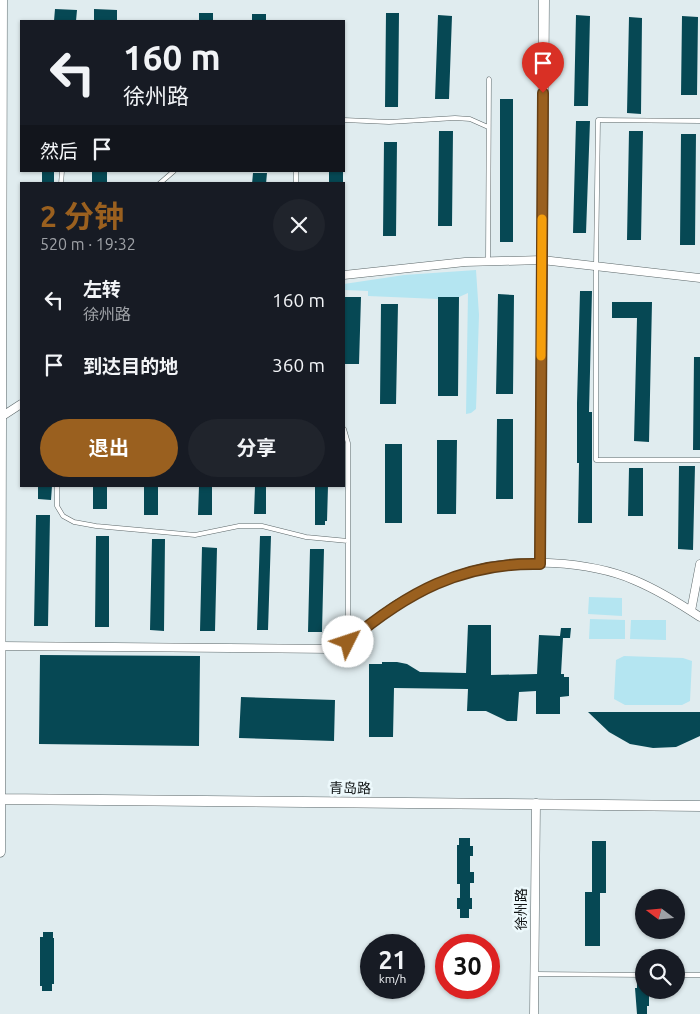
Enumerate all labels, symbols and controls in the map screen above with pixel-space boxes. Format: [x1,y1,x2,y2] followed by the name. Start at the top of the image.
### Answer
[123,37,221,77] text: 160 m
[40,40,105,105] icon: left
[522,42,564,93] pin
[529,49,557,77] icon: arrive
[123,83,189,108] text: 徐州路
[88,135,116,163] icon: arrive
[40,140,78,162] text: 然后
[40,199,124,233] text: 2 分钟
[273,199,325,251] button: close
[40,235,136,253] text: 520 m · 19:32
[83,278,121,300] text: 左转
[40,286,68,314] icon: left
[272,289,325,311] text: 160 m
[83,305,131,323] text: 徐州路
[40,351,68,379] icon: arrive
[272,354,325,376] text: 360 m
[83,355,178,377] text: 到达目的地
[40,419,178,477] button: 退出
[188,419,325,477] button: 分享
[321,615,373,667] position arrow
[329,780,371,796] street label: 青岛路
[513,888,529,930] street label: 徐州路
[635,889,685,939] north arrow
[635,889,685,999] map controls
[435,934,500,999] speed limit sign: 30
[378,946,407,974] text: 21
[635,949,685,999] button: search
[379,972,406,985] text: km/h

